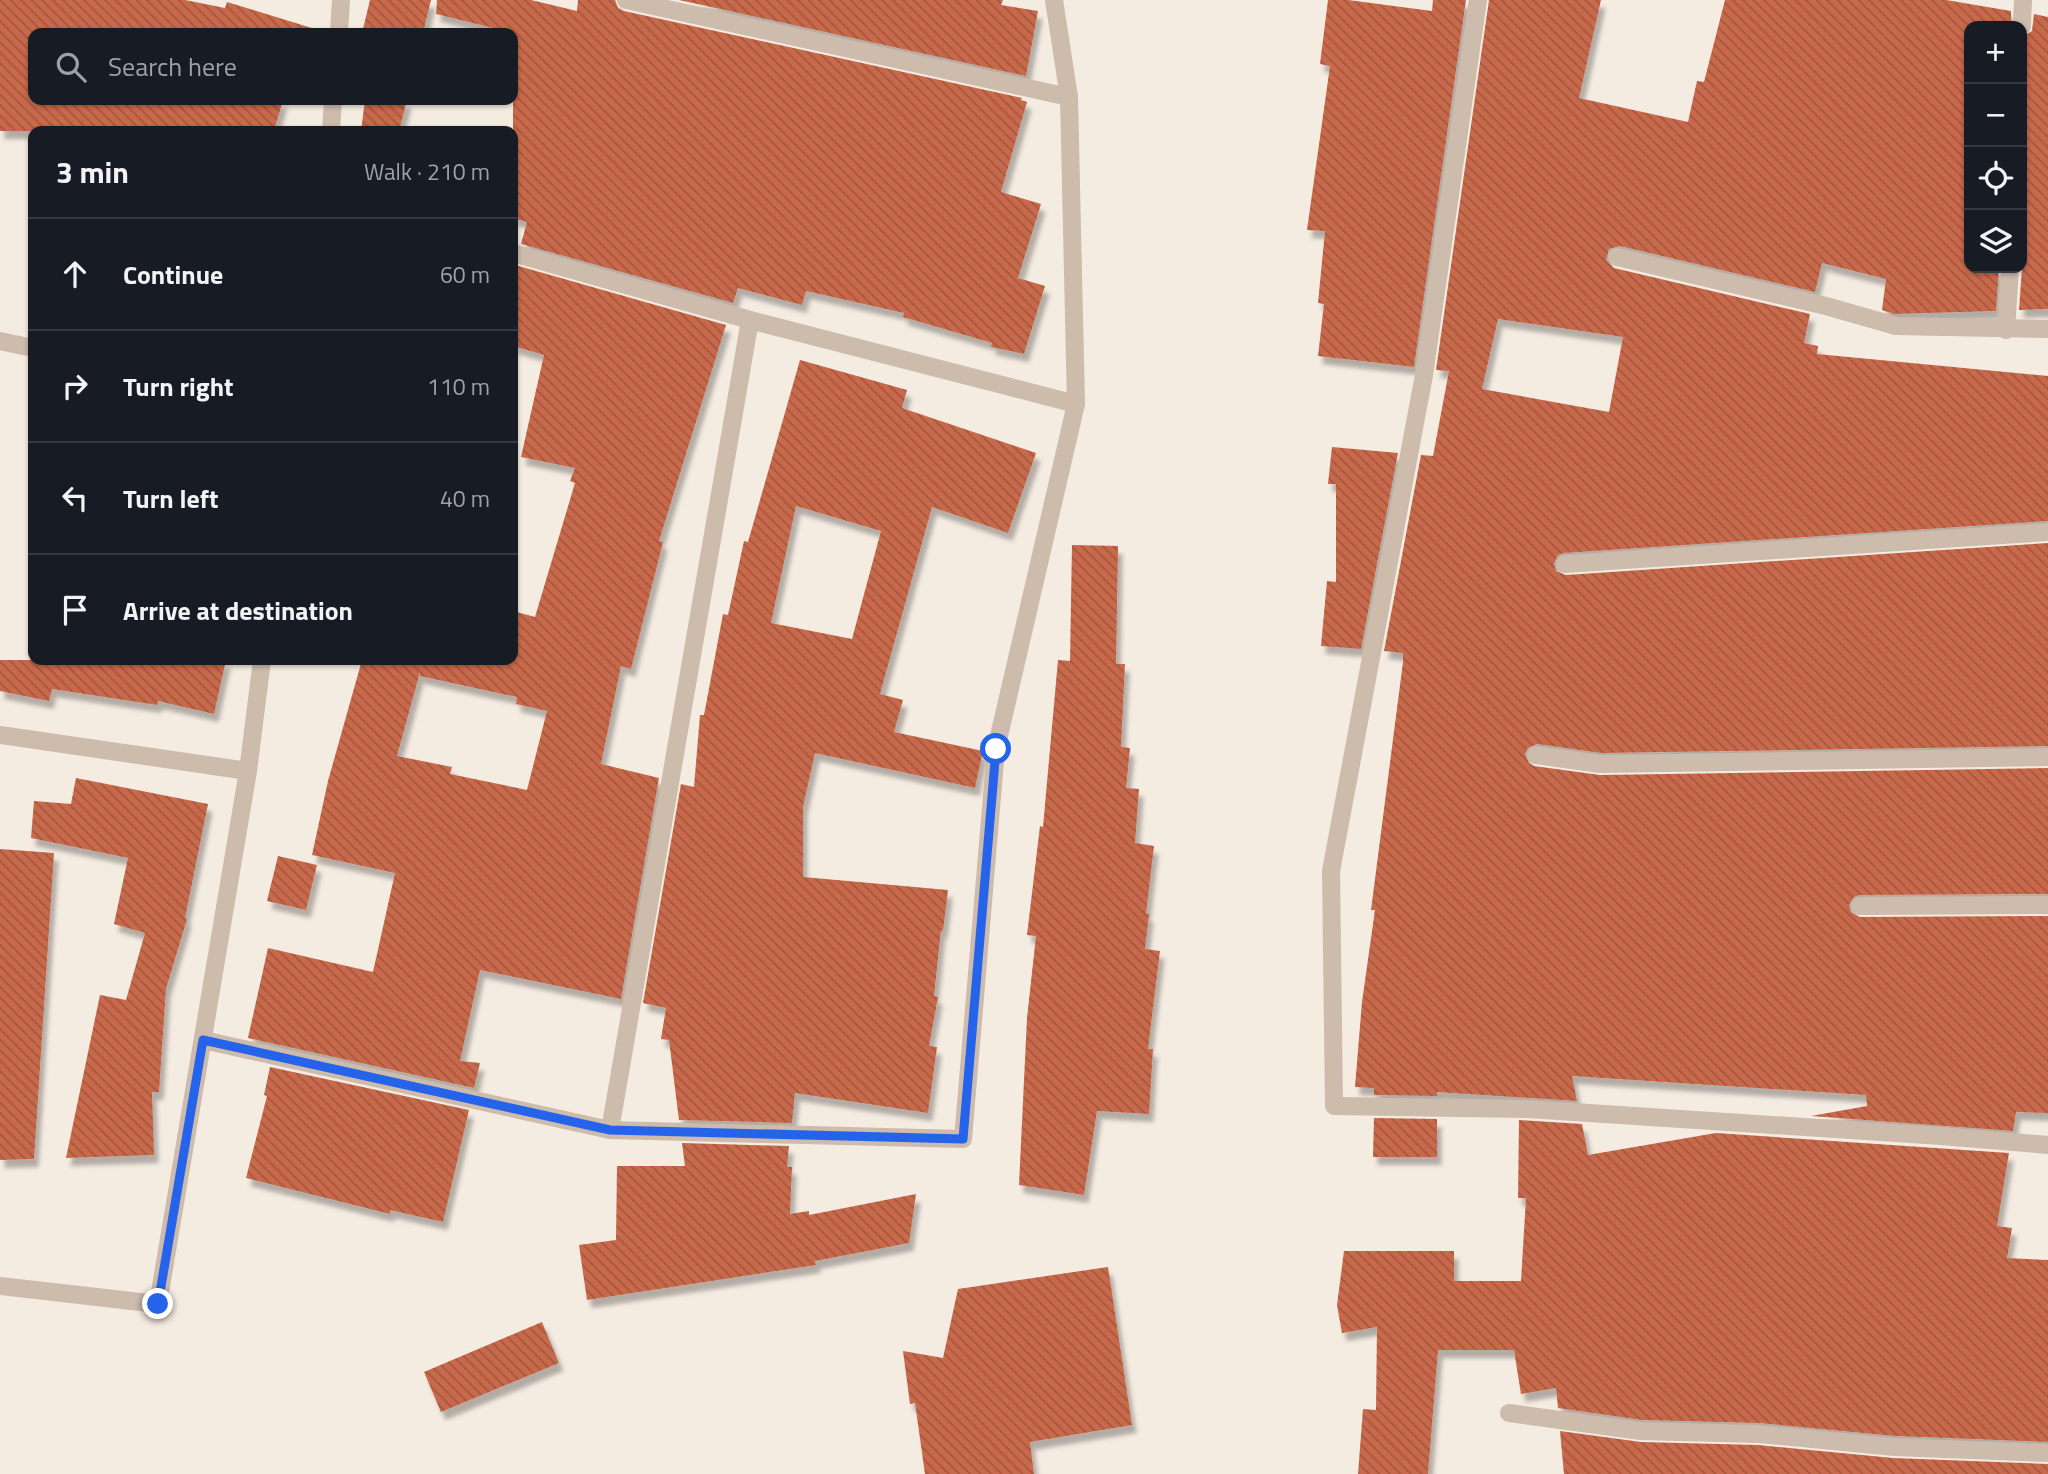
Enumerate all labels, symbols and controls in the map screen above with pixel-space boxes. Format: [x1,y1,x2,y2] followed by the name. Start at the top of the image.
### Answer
[1964,21,2027,273] map controls
[1964,21,2027,84] button: +
[28,28,518,105] search box
[108,47,237,86] text: Search here
[52,48,90,86] icon: search
[1964,84,2027,147] button: −
[1964,147,2027,210] button: locate
[56,149,129,195] text: 3 min
[364,154,490,189] text: Walk · 210 m
[1964,210,2027,273] button: layers
[56,255,94,293] icon: ahead
[123,255,223,294] text: Continue
[440,257,490,292] text: 60 m
[56,367,94,405] icon: right
[123,367,234,406] text: Turn right
[427,369,490,404] text: 110 m
[56,479,94,517] icon: left
[123,479,218,518] text: Turn left
[440,481,490,516] text: 40 m
[56,591,94,629] icon: arrive
[123,591,353,630] text: Arrive at destination
[980,733,1011,764] route start
[142,1288,173,1319] route end

